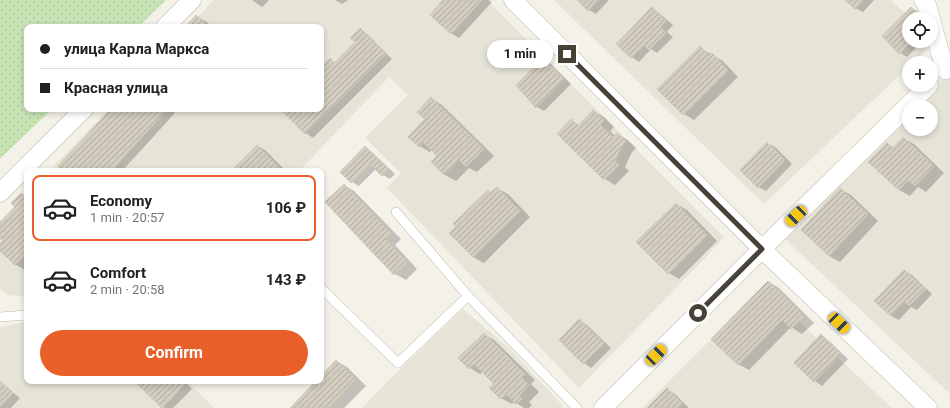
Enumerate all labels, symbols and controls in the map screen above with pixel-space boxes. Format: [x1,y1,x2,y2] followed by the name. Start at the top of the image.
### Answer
[902,12,938,136] map controls
[902,12,938,48] button: locate
[64,40,209,58] text: улица Карла Маркса
[487,40,553,68] callout: 1 min
[558,45,576,63] route end
[504,46,536,61] text: 1 min
[902,56,938,92] button: +
[64,79,168,97] text: Красная улица
[902,100,938,136] button: −
[42,190,78,226] icon: car
[90,192,152,210] text: Economy
[266,199,306,217] text: 106 ₽
[783,203,809,229] car
[90,210,165,225] text: 1 min · 20:57
[42,262,78,298] icon: car
[90,264,146,282] text: Comfort
[266,271,306,289] text: 143 ₽
[90,282,165,297] text: 2 min · 20:58
[689,304,707,322] route start
[826,310,852,336] car
[40,330,308,376] button: Confirm
[643,342,669,368] car

